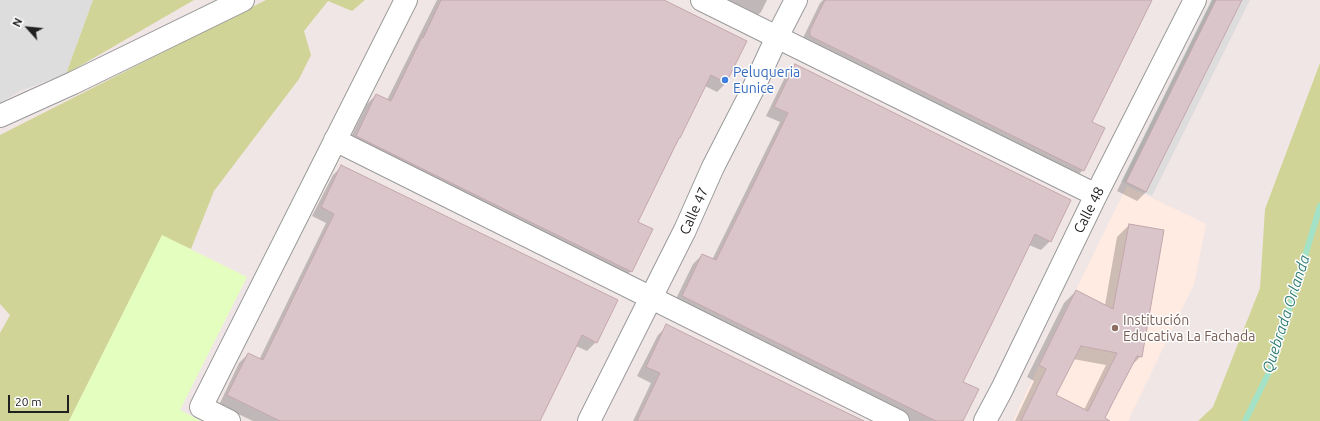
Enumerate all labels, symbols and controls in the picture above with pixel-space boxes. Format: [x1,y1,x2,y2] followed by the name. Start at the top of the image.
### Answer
[8,8,48,48] north arrow
[10,16,25,29] text: N
[733,64,800,96] place label: Peluqueria Eunice
[720,75,730,85] marker: Peluqueria Eunice
[1070,184,1108,236] street label: Calle 48
[676,185,712,237] street label: Calle 47
[1258,253,1314,375] water label: Quebrada Orlanda
[1123,312,1255,344] place label: Institución Educativa La Fachada
[1110,323,1120,333] marker: Institución Educativa La Fachada
[10,387,71,413] scale bar
[15,395,42,408] text: 20 m

